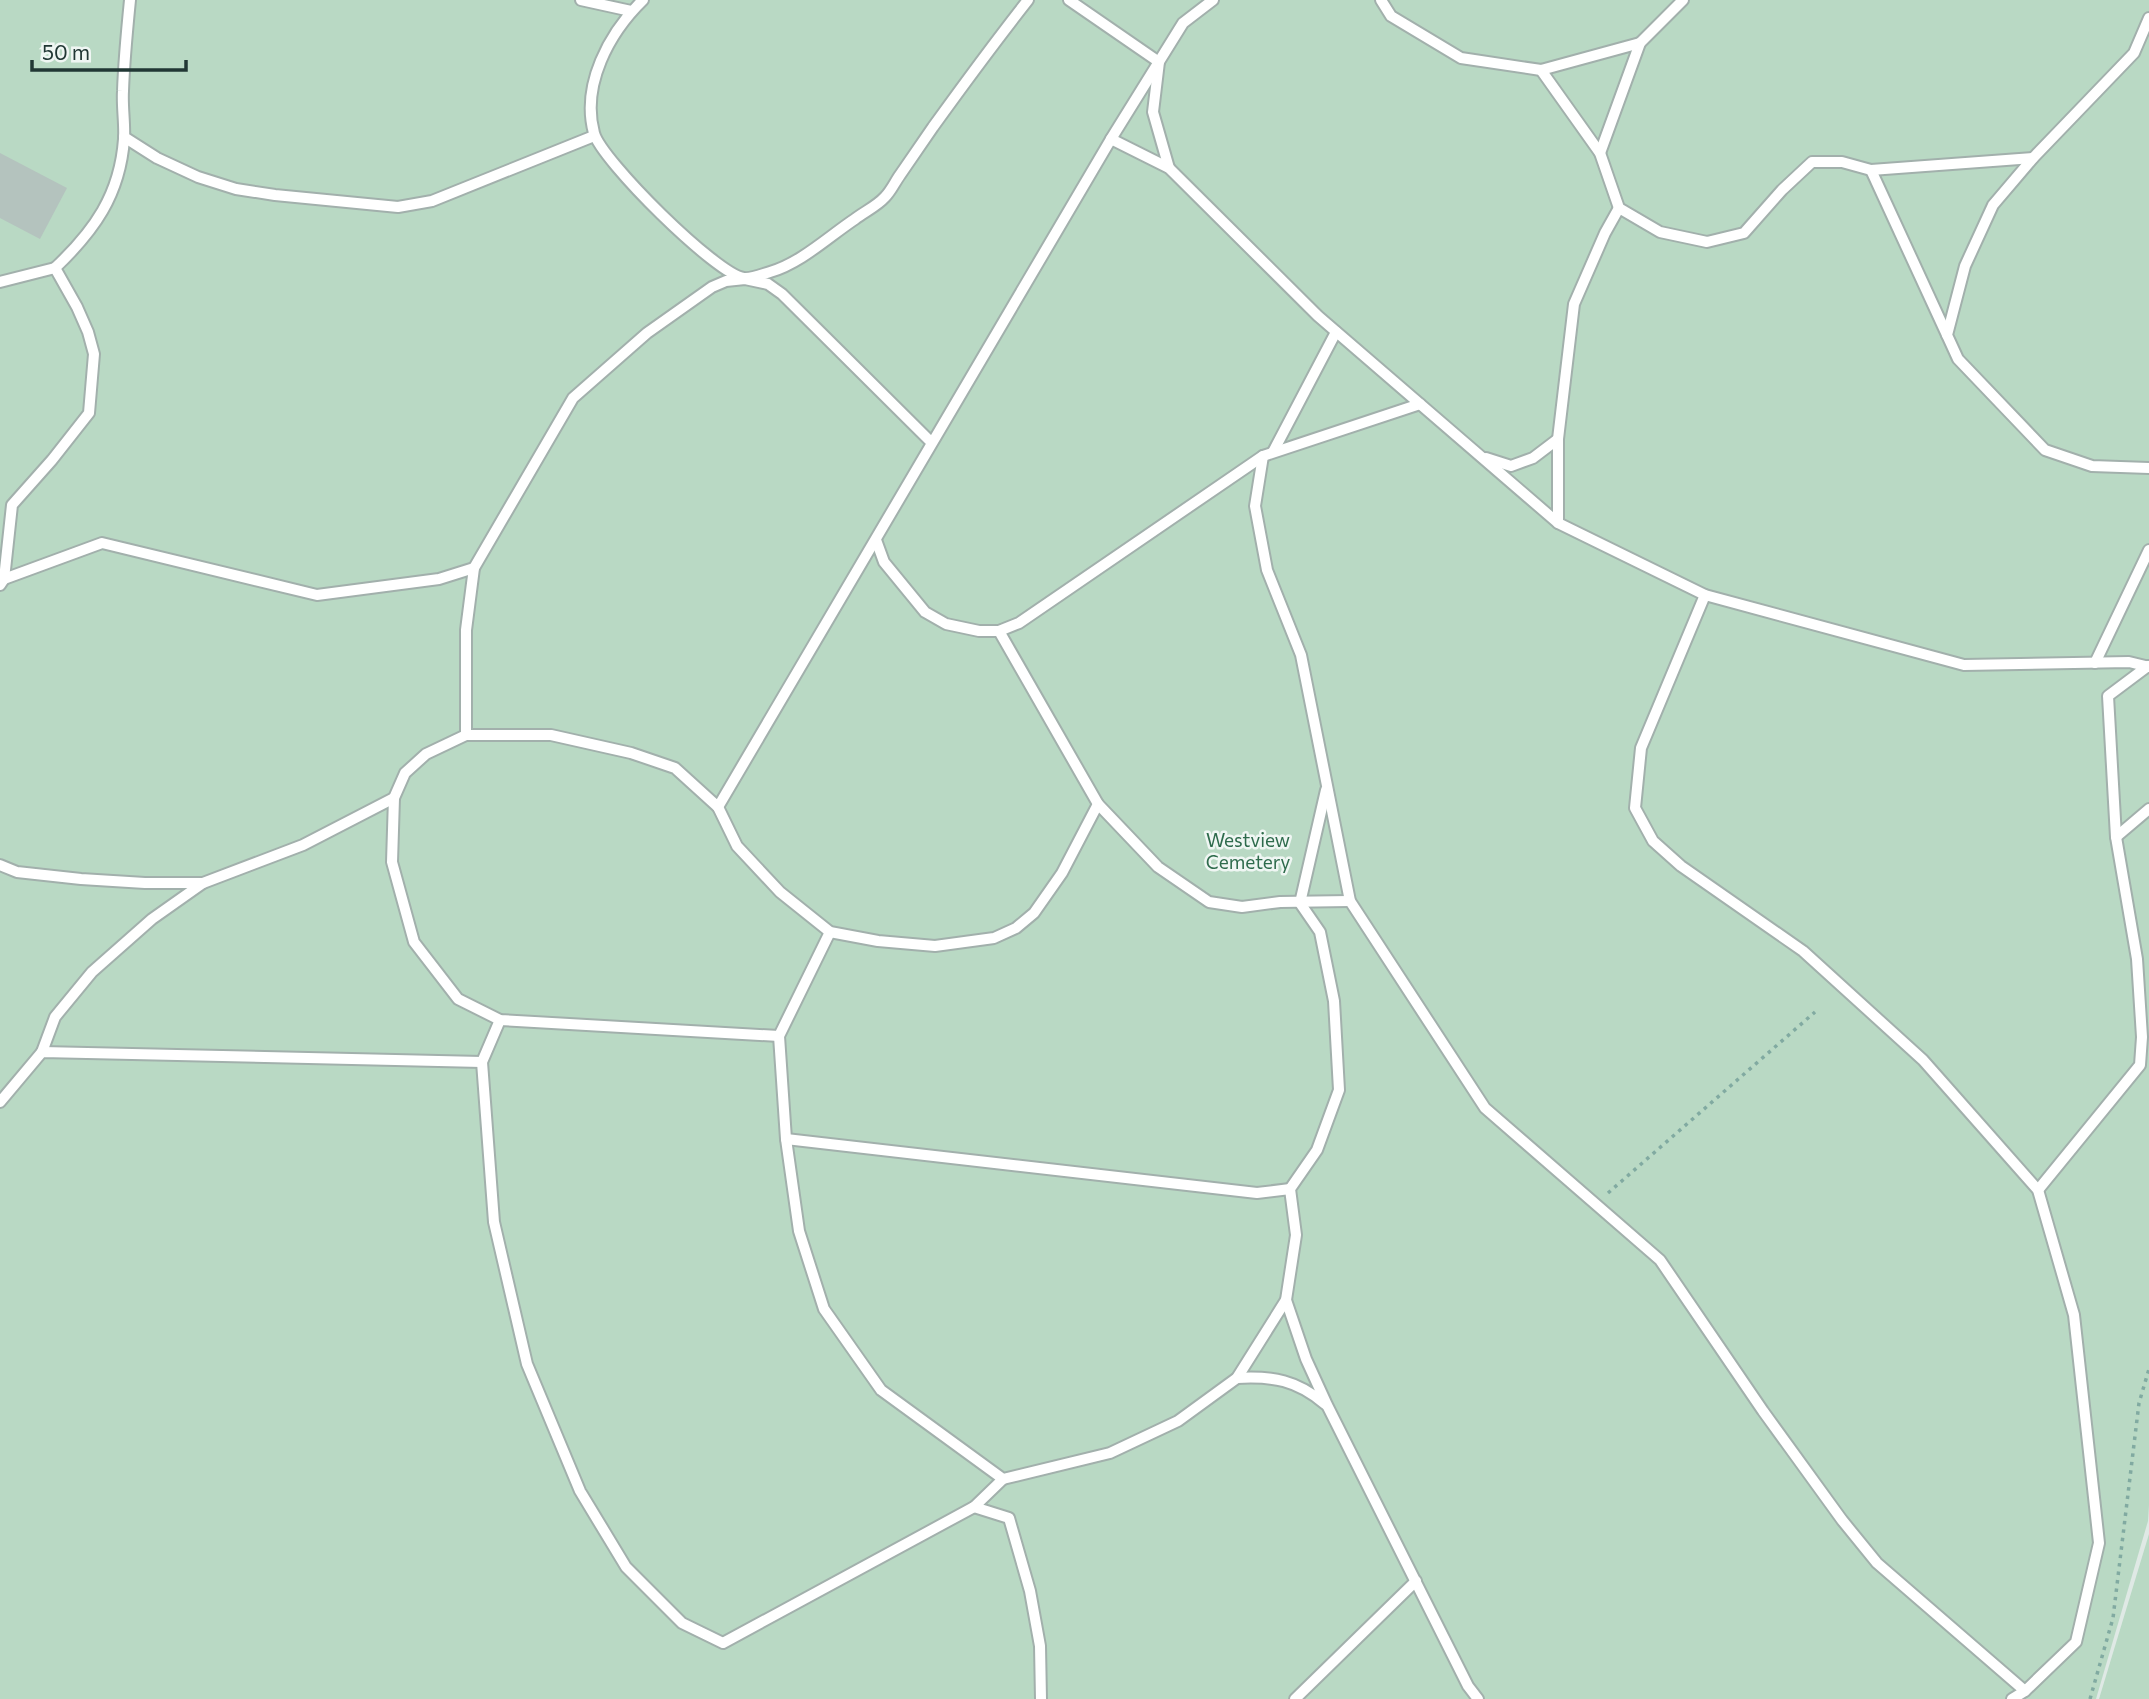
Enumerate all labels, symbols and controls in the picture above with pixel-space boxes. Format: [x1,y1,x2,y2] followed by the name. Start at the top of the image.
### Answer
[32,28,186,72] scale bar
[42,39,90,64] text: 50 m
[1206,828,1290,873] park label: Westview Cemetery

